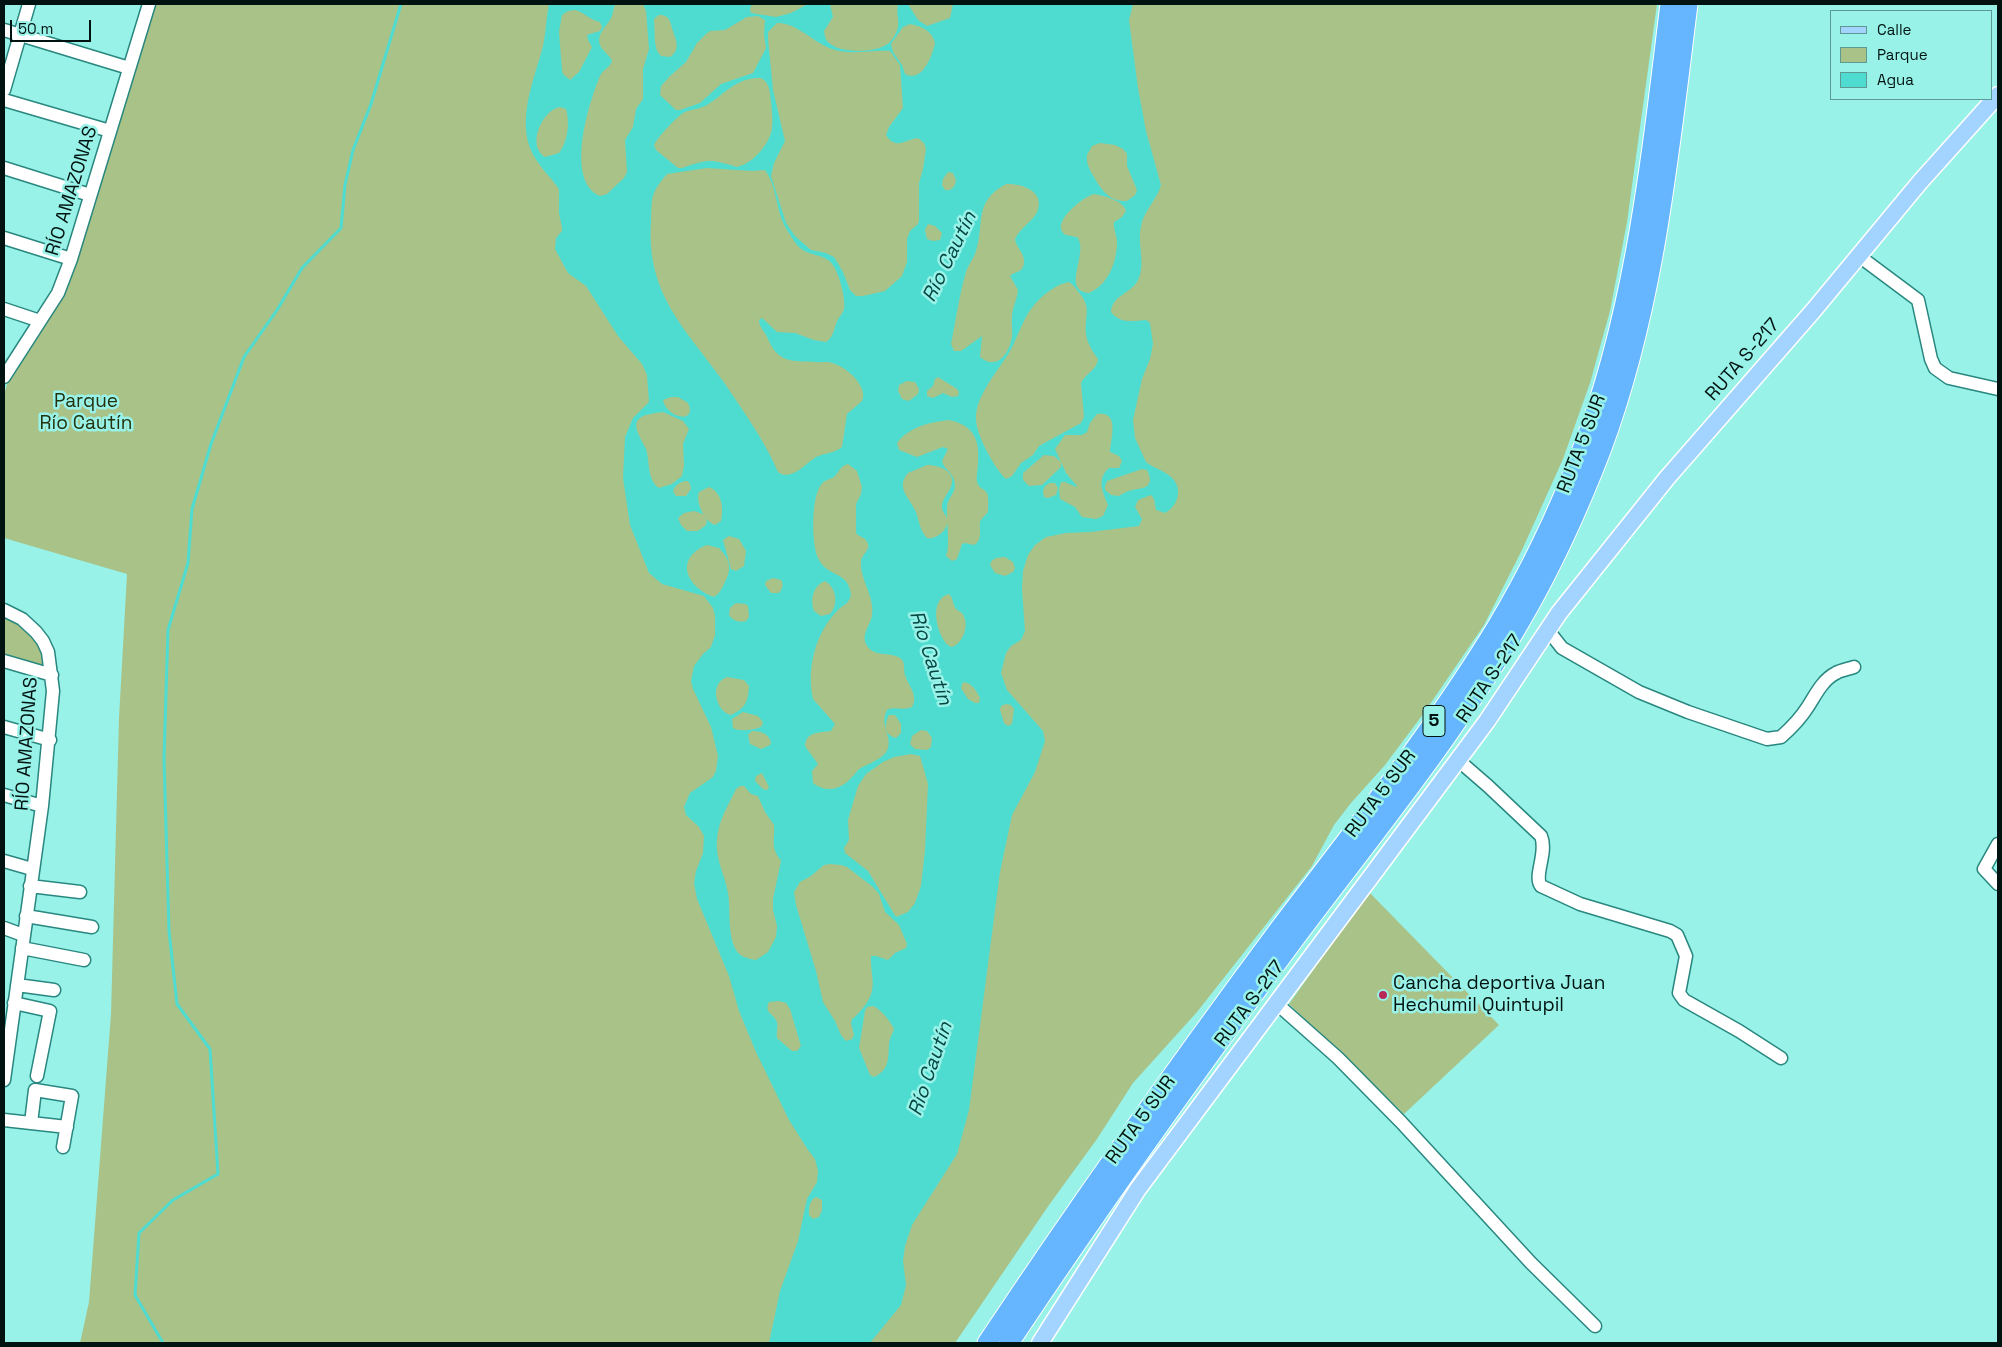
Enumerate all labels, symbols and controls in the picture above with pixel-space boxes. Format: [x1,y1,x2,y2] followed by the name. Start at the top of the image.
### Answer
[12,10,94,42] scale bar
[1830,10,1992,100] legend
[18,19,53,38] text: 50 m
[1877,20,1912,39] text: Calle
[1877,45,1928,64] text: Parque
[1877,70,1914,89] text: Agua
[41,124,103,258] street label: RÍO AMAZONAS
[918,208,982,306] water label: Río Cautín
[1701,314,1785,406] street label: RUTA S-217
[40,391,132,435] park label: Parque Río Cautín
[1553,391,1611,497] street label: RUTA 5 SUR
[903,608,957,708] water label: Río Cautín
[1452,630,1528,728] street label: RUTA S-217
[11,676,43,812] street label: RÍO AMAZONAS
[1423,706,1445,736] road number: 5
[1341,746,1421,842] street label: RUTA 5 SUR
[1210,957,1290,1051] street label: RUTA S-217
[1393,973,1605,1017] place label: Cancha deportiva Juan Hechumil Quintupil
[1377,989,1389,1001] marker: Cancha deportiva Juan Hechumil Quintupil
[904,1019,958,1119] water label: Río Cautín
[1101,1071,1181,1169] street label: RUTA 5 SUR

